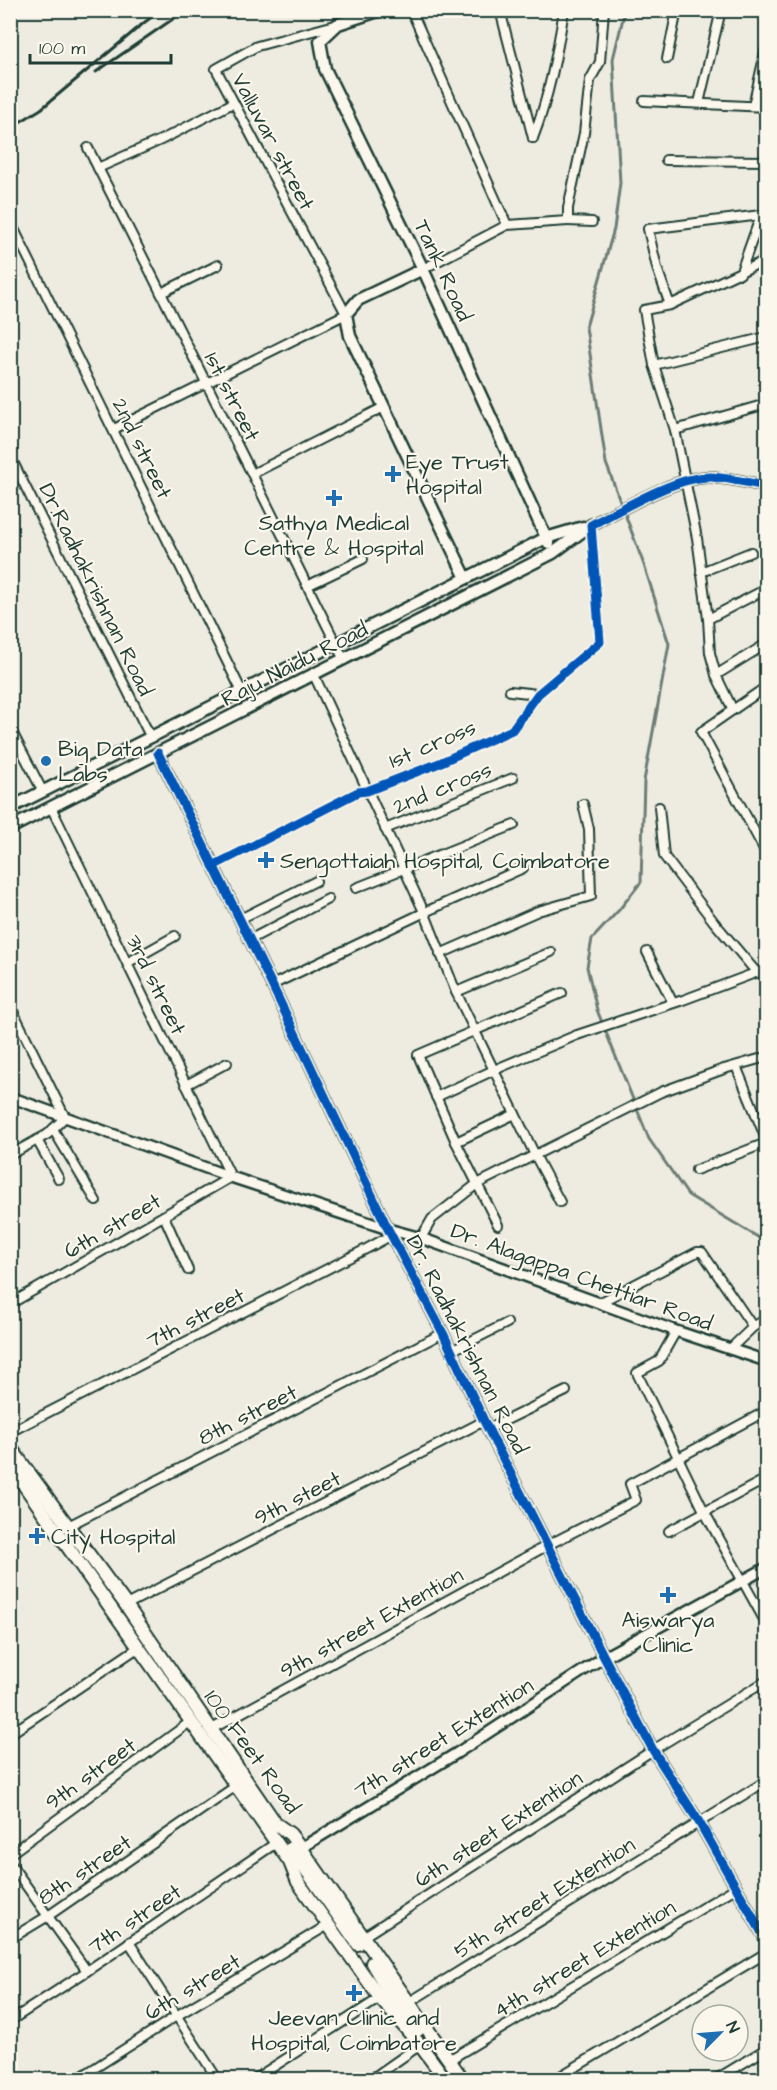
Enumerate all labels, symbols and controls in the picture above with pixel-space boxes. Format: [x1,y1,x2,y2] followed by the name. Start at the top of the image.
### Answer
[30,27,171,65] scale bar
[39,36,85,61] text: 100 m
[223,68,322,216] street label: Valluvar street
[406,215,480,326] street label: Tank Road
[196,347,267,447] street label: 1st street
[104,393,179,504] street label: 2nd street
[406,447,509,503] place label: Eye Trust Hospital
[384,465,402,483] marker: Eye Trust Hospital
[31,478,161,701] street label: Dr.Radhakrishnan Road
[325,489,343,507] marker: Sathya Medical Centre & Hospital
[244,508,424,564] place label: Sathya Medical Centre & Hospital
[216,614,373,715] street label: Raju Naidu Road
[384,712,481,777] street label: 1st cross
[58,734,143,790] place label: Big Data Labs
[39,754,53,768] marker: Big Data Labs
[388,755,497,822] street label: 2nd cross
[280,846,610,878] place label: Sengottaiah Hospital, Coimbatore
[257,851,275,869] marker: Sengottaiah Hospital, Coimbatore
[118,929,193,1040] street label: 3rd street
[59,1186,167,1267] street label: 6th street
[446,1216,717,1340] street label: Dr. Alagappa Chettiar Road
[398,1230,535,1460] street label: Dr. Radhakrishnan Road
[141,1280,250,1356] street label: 7th street
[193,1377,303,1454] street label: 8th street
[249,1463,347,1533] street label: 9th steet
[51,1522,176,1554] place label: City Hospital
[28,1527,46,1545] marker: City Hospital
[274,1560,469,1687] street label: 9th street Extention
[659,1586,677,1604] marker: Aiswarya Clinic
[622,1605,714,1661] place label: Aiswarya Clinic
[348,1670,540,1806] street label: 7th street Extention
[196,1683,307,1820] street label: 100 Feet Road
[39,1730,143,1818] street label: 9th street
[409,1763,589,1895] street label: 6th steet Extention
[32,1827,138,1913] street label: 8th street
[448,1830,641,1967] street label: 5th street Extention
[82,1876,188,1962] street label: 7th street
[488,1892,682,2026] street label: 4th street Extention
[139,1946,247,2028] street label: 6th street
[345,1984,363,2002] marker: Jeevan Clinic and Hospital, Coimbatore
[251,2003,457,2059] place label: Jeevan Clinic and Hospital, Coimbatore
[690,2003,750,2063] north arrow
[721,2018,745,2036] text: N

